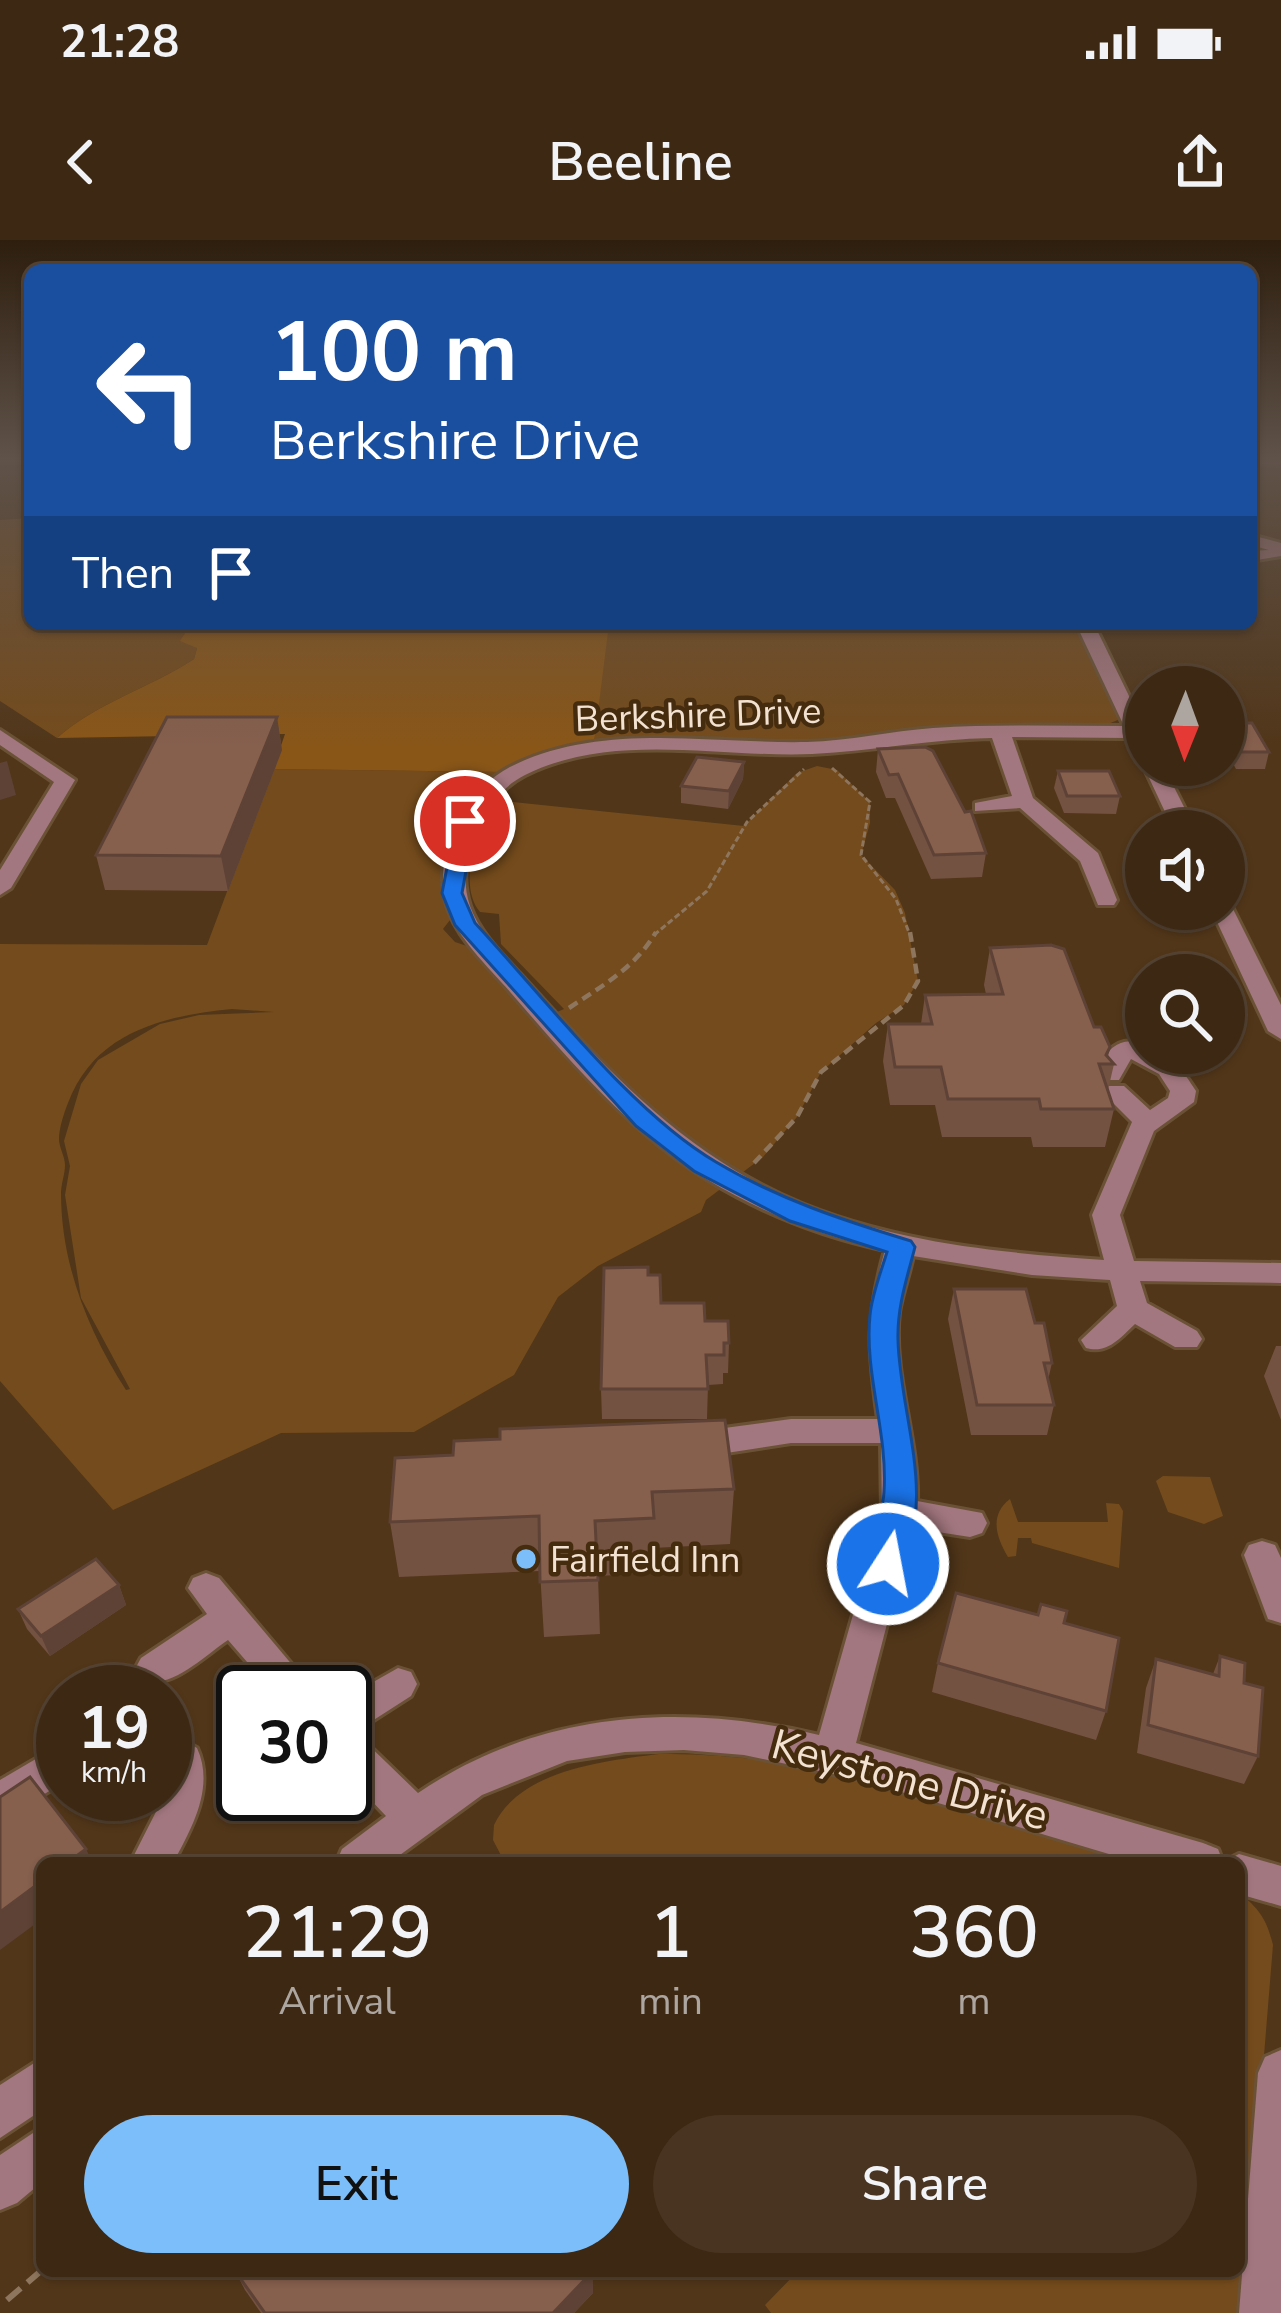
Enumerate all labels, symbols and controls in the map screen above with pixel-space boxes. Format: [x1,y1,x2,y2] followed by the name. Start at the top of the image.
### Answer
[60,12,179,73] text: 21:28
[548,125,733,199] text: Beeline
[48,129,114,195] icon: back
[1167,129,1233,195] icon: share
[270,295,518,410] text: 100 m
[72,312,228,468] icon: left
[270,404,640,478] text: Berkshire Drive
[198,540,264,606] icon: arrive
[72,543,174,604] text: Then
[1125,666,1245,786] north arrow
[1125,666,1245,1074] map controls
[574,687,822,744] street label: Berkshire Drive
[414,770,516,872] pin
[432,788,498,854] icon: arrive
[1125,810,1245,930] button: sound
[1125,954,1245,1074] button: search
[825,1501,951,1627] position arrow
[550,1536,740,1585] place label: Fairfield Inn
[513,1546,539,1572] marker: Fairfield Inn
[216,1665,372,1821] speed limit sign: 30
[78,1687,150,1769] text: 19
[765,1716,1054,1845] street label: Keystone Drive
[81,1752,147,1793] text: km/h
[242,1884,432,1982] text: 21:29
[649,1884,692,1982] text: 1
[909,1884,1039,1982] text: 360
[279,1975,396,2028] text: Arrival
[638,1975,703,2028] text: min
[957,1975,991,2028] text: m
[84,2115,629,2253] button: Exit
[653,2115,1197,2253] button: Share

